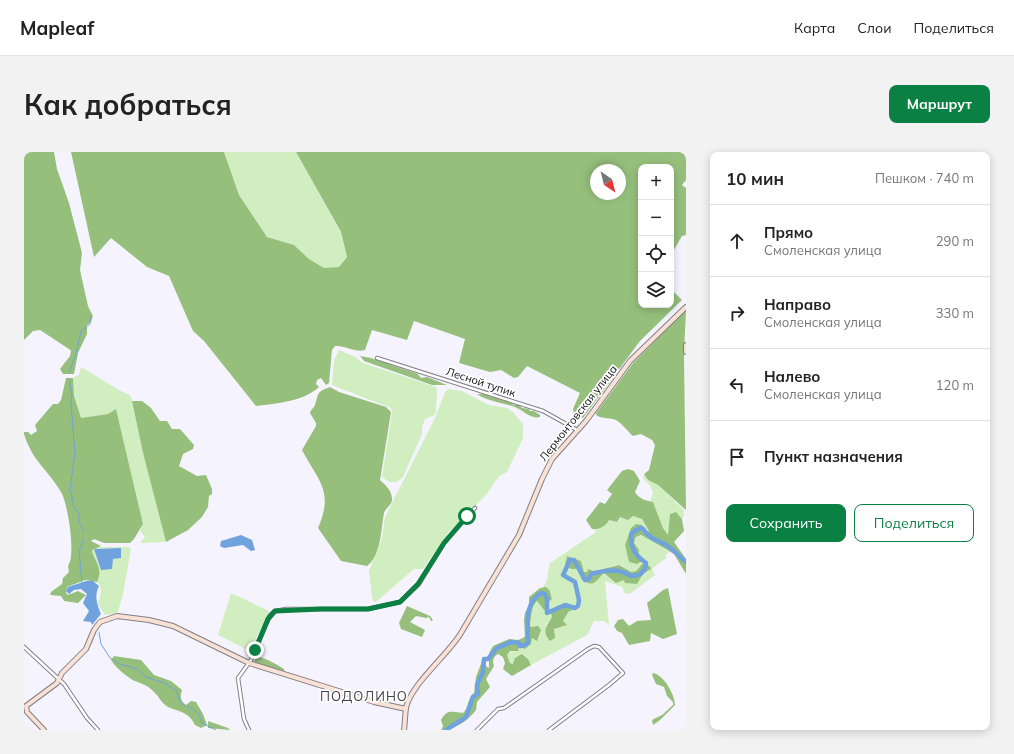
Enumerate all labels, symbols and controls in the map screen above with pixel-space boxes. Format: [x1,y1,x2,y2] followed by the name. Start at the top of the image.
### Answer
[20,16,94,40] text: Mapleaf
[794,19,835,37] text: Карта
[857,19,892,37] text: Слои
[914,19,994,37] text: Поделиться
[889,85,990,123] button: Маршрут
[24,87,232,122] text: Как добраться
[590,164,626,200] north arrow
[638,164,674,308] map controls
[638,164,674,200] button: +
[726,168,784,189] text: 10 мин
[875,170,974,186] text: Пешком · 740 m
[638,200,674,236] button: −
[764,223,813,242] text: Прямо
[726,230,748,252] icon: ahead
[936,233,974,249] text: 290 m
[638,236,674,272] button: locate
[764,242,882,258] text: Смоленская улица
[638,272,674,308] button: layers
[764,295,831,314] text: Направо
[726,302,748,324] icon: right
[936,305,974,321] text: 330 m
[764,314,882,330] text: Смоленская улица
[536,362,620,464] street label: Лермонтовская улица
[444,364,518,400] street label: Лесной тупик
[764,367,820,386] text: Налево
[726,374,748,396] icon: left
[936,377,974,393] text: 120 m
[764,386,882,402] text: Смоленская улица
[726,446,748,468] icon: arrive
[764,447,903,466] text: Пункт назначения
[726,504,846,542] button: Сохранить
[854,504,974,542] button: Поделиться
[458,507,476,525] route start
[246,641,264,659] route end
[320,688,408,704] district label: ПОДОЛИНО

